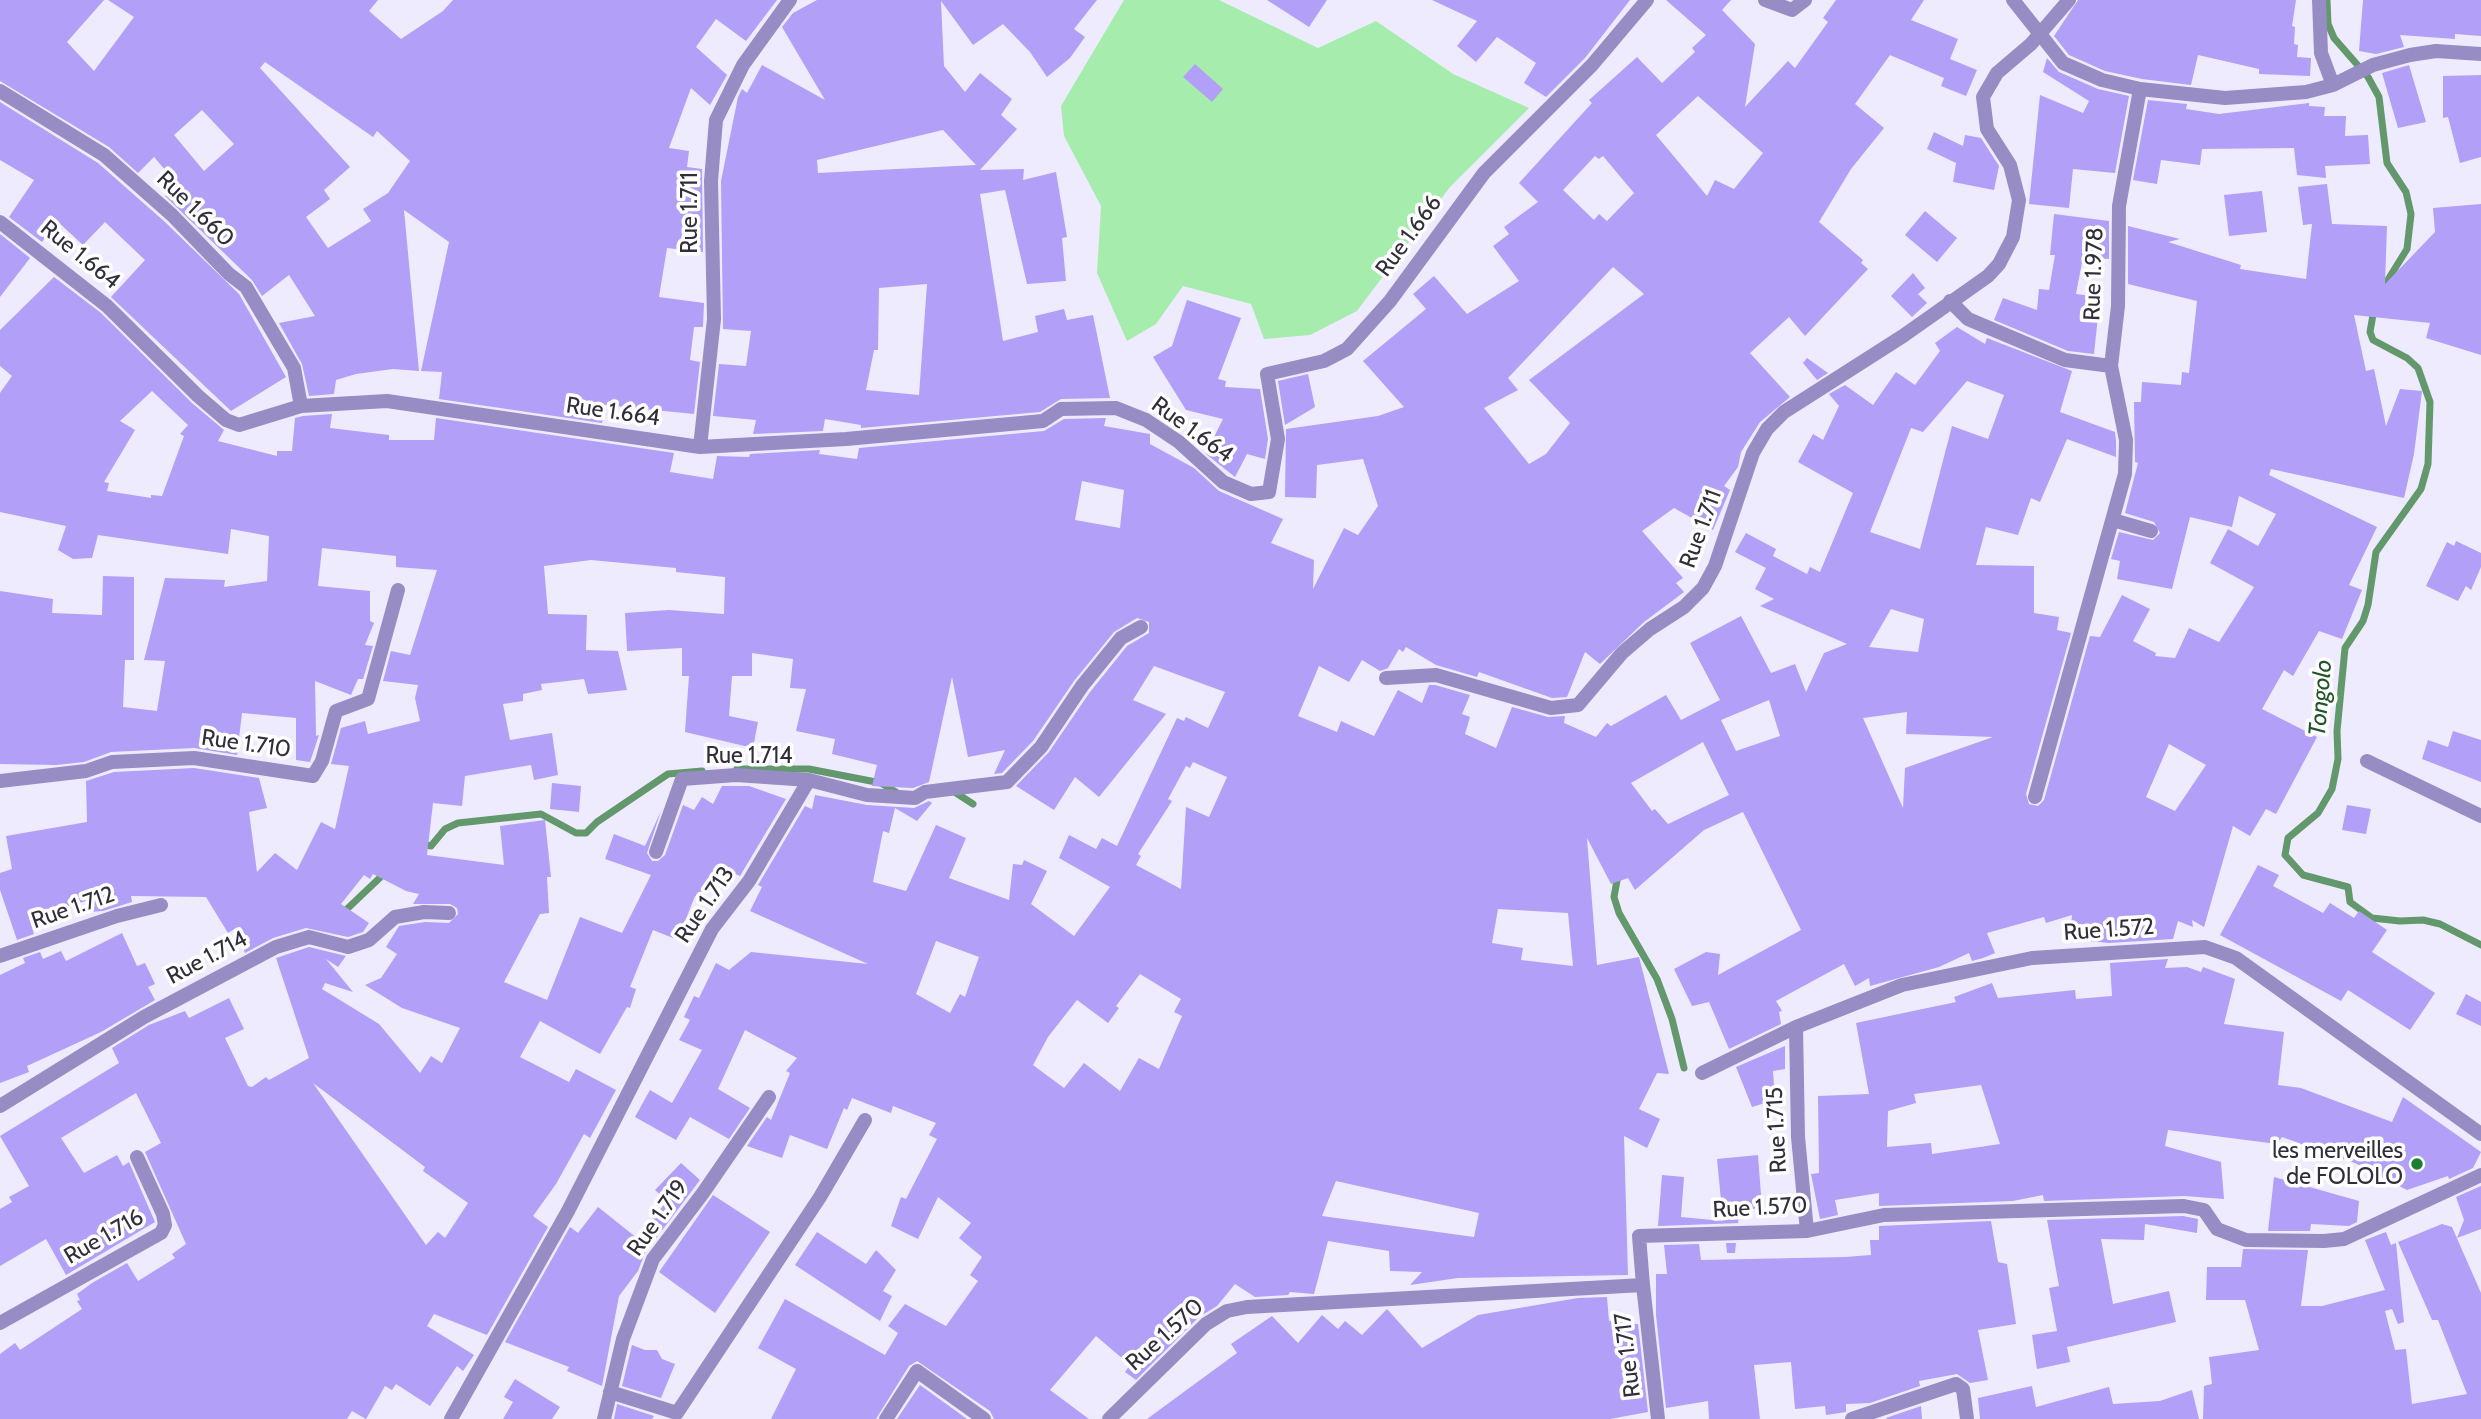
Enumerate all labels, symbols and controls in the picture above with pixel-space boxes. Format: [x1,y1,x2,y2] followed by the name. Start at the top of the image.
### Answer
[151,165,239,253] street label: Rue 1.660
[676,172,704,254] street label: Rue 1.711
[1370,190,1448,282] street label: Rue 1.666
[35,215,125,295] street label: Rue 1.664
[2079,227,2109,321] street label: Rue 1.978
[1146,391,1238,469] street label: Rue 1.664
[564,392,662,432] street label: Rue 1.664
[1674,486,1728,572] street label: Rue 1.711
[2303,659,2339,737] water label: Tongolo
[200,724,292,764] street label: Rue 1.710
[705,742,793,770] street label: Rue 1.714
[669,861,741,949] street label: Rue 1.713
[28,881,118,935] street label: Rue 1.712
[2063,913,2155,947] street label: Rue 1.572
[162,925,252,991] street label: Rue 1.714
[1761,1086,1793,1174] street label: Rue 1.715
[2272,1137,2403,1191] place label: les merveilles de FOLOLO
[2409,1156,2425,1172] marker: les merveilles de FOLOLO
[622,1174,694,1262] street label: Rue 1.719
[1712,1192,1808,1224] street label: Rue 1.570
[59,1203,149,1271] street label: Rue 1.716
[1121,1293,1209,1377] street label: Rue 1.570
[1609,1311,1647,1399] street label: Rue 1.717

